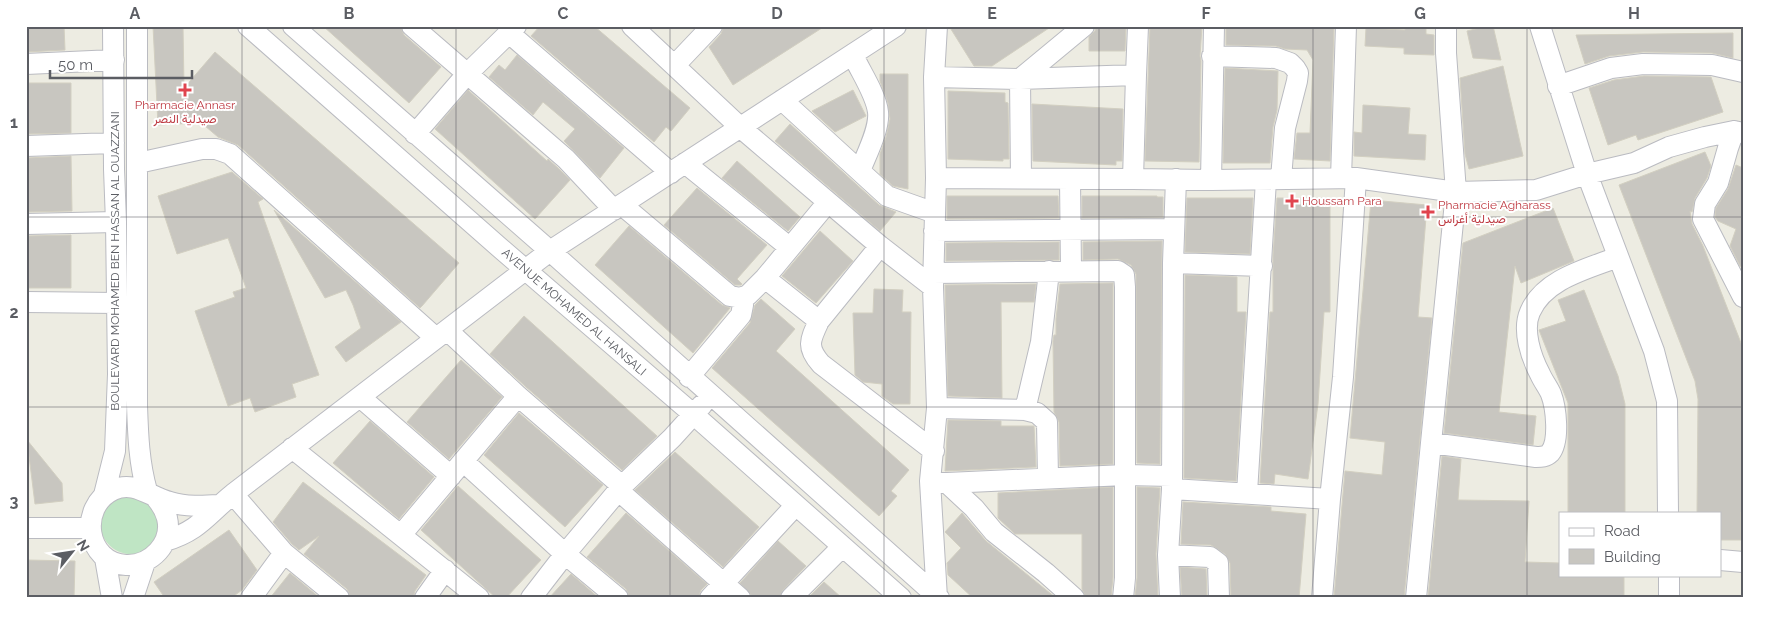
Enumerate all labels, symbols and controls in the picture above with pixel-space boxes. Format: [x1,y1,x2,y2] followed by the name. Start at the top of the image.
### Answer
[130,4,141,23] text: A
[344,4,355,23] text: B
[558,4,569,23] text: C
[771,4,783,23] text: D
[987,4,997,23] text: E
[1201,4,1211,23] text: F
[1414,4,1426,23] text: G
[1628,4,1640,23] text: H
[50,48,192,80] scale bar
[58,56,93,74] text: 50 m
[179,84,191,96] marker: Pharmacie Annasr صيدلية النصر
[135,98,236,127] place label: Pharmacie Annasr صيدلية النصر
[108,111,122,411] street label: BOULEVARD MOHAMED BEN HASSAN AL OUAZZANI
[10,113,18,132] text: 1
[1302,194,1382,208] place label: Houssam Para
[1286,195,1298,207] marker: Houssam Para
[1438,198,1551,227] place label: Pharmacie Agharass صيدلية أغراس
[1422,206,1434,218] marker: Pharmacie Agharass صيدلية أغراس
[499,246,649,378] street label: AVENUE MOHAMED AL HANSALI
[9,303,19,322] text: 2
[10,492,19,511] text: 3
[1559,512,1722,576] legend
[1604,522,1640,540] text: Road
[48,526,98,576] north arrow
[74,537,93,554] text: N
[1604,548,1661,566] text: Building

